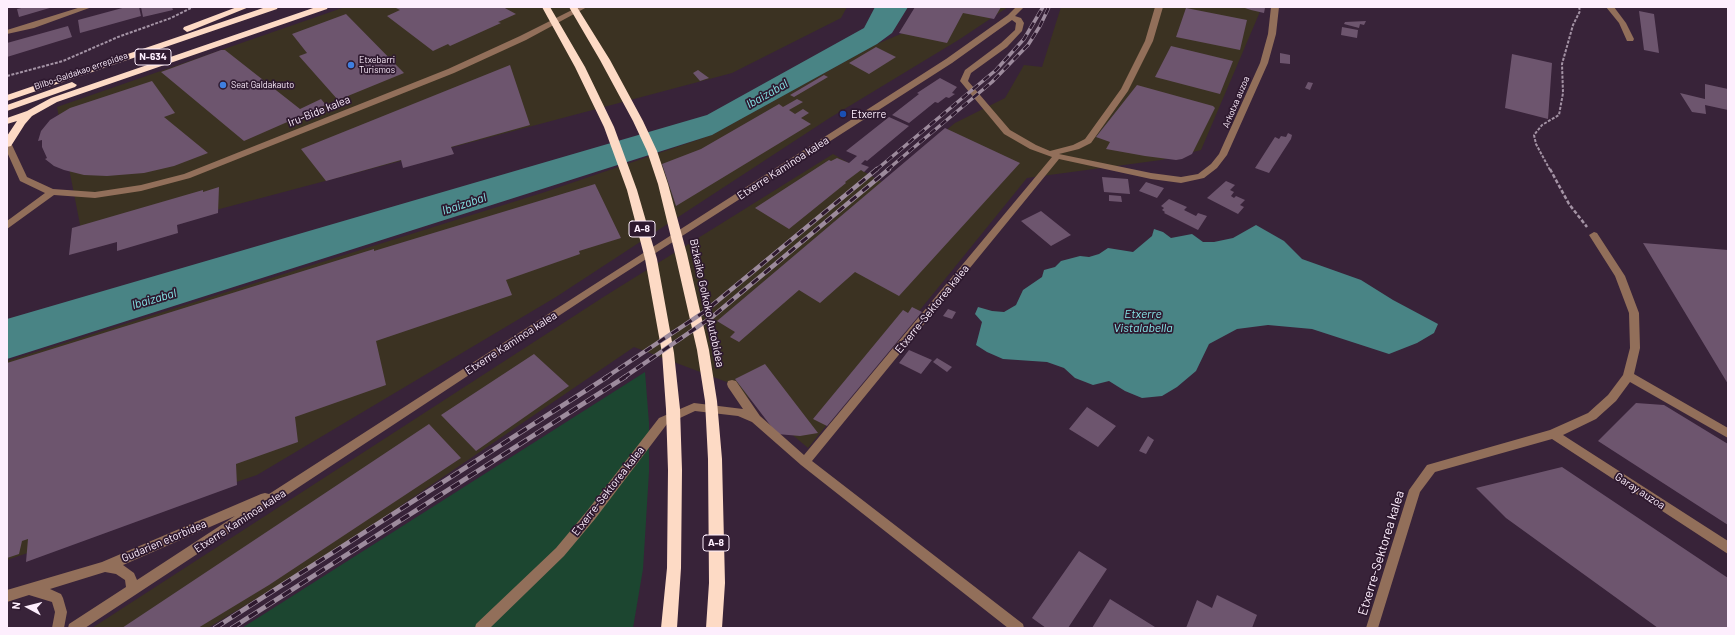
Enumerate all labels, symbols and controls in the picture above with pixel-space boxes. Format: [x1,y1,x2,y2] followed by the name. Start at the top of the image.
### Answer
[135,49,171,65] road number: N-634
[33,50,129,92] street label: Bilbo-Galdakao errepidea
[359,55,395,76] place label: Etxebarri Turismos
[346,60,356,70] marker: Etxebarri Turismos
[1220,75,1252,129] street label: Arkotxa auzoa
[744,76,790,112] water label: Ibaizabal
[218,80,228,90] marker: Seat Galdakauto
[231,80,294,90] place label: Seat Galdakauto
[286,93,352,129] street label: Iru-Bide kalea
[851,107,886,121] place label: Etxerre
[838,109,848,119] marker: Etxerre
[735,133,831,203] street label: Etxerre Kaminoa kalea
[440,190,488,218] water label: Ibaizabal
[629,221,655,237] road number: A-8
[687,238,727,368] street label: Bizkaiko Golkoko Autobidea
[892,262,972,356] street label: Etxerre-Sektorea kalea
[130,286,178,312] water label: Ibaizabal
[1113,307,1173,335] water label: Etxerre Vistalabella
[463,308,559,378] street label: Etxerre Kaminoa kalea
[569,444,647,538] street label: Etxerre-Sektorea kalea
[1612,470,1668,512] street label: Garay auzoa
[192,486,288,556] street label: Etxerre Kaminoa kalea
[1355,489,1407,617] street label: Etxerre-Sektorea kalea
[120,517,208,565] street label: Gudarien etorbidea
[703,535,729,551] road number: A-8
[8,587,48,627] north arrow
[9,601,22,610] text: N

